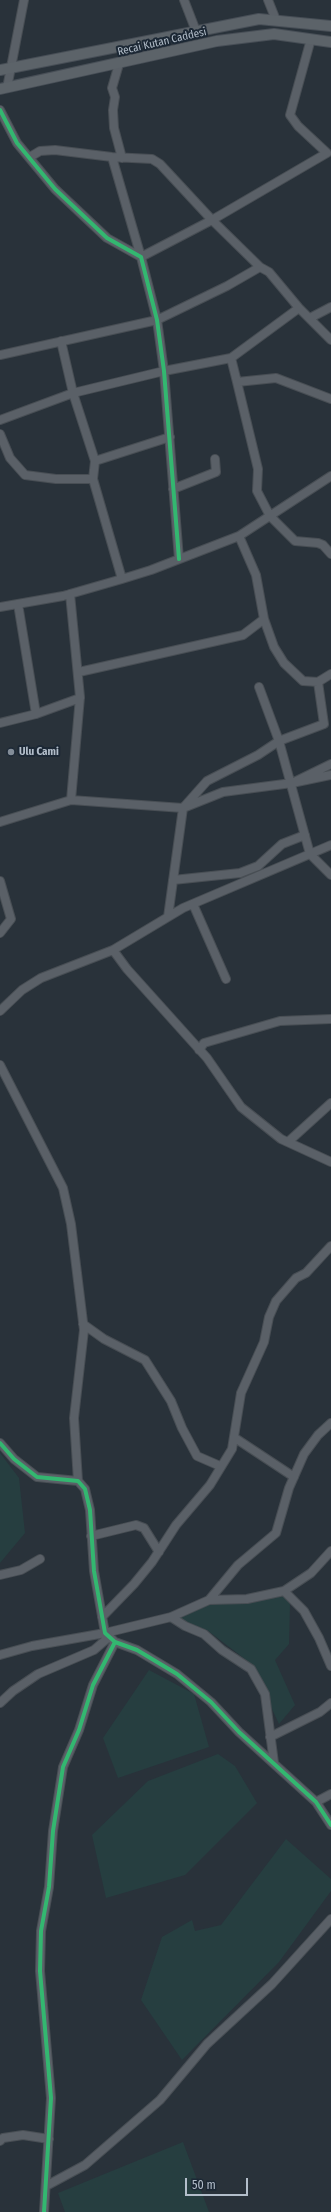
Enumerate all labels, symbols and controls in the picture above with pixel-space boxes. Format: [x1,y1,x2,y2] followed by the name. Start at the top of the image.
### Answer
[116,25,208,59] street label: Recai Kutan Caddesi
[19,745,59,759] place label: Ulu Cami
[6,747,16,757] marker: Ulu Cami
[187,2170,250,2196] scale bar
[192,2178,216,2192] text: 50 m

